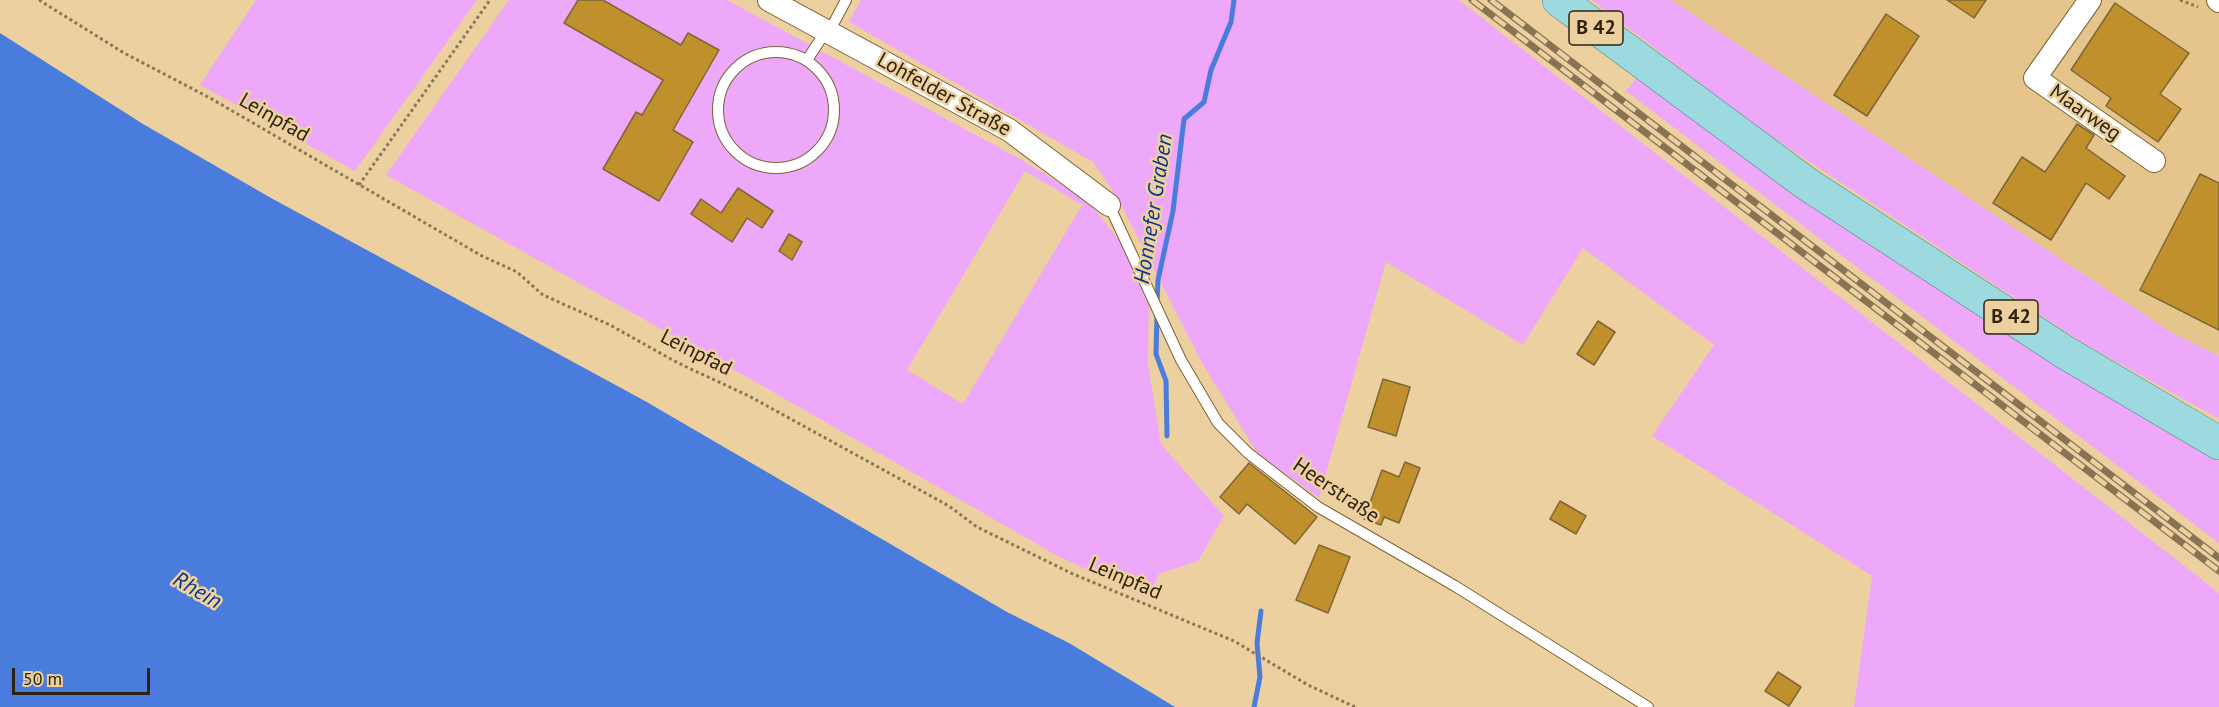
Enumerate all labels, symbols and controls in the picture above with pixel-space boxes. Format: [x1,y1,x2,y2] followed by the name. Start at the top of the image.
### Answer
[1569,11,1623,45] road number: B 42
[873,48,1015,142] street label: Lohfelder Straße
[2044,79,2126,147] street label: Maarweg
[234,88,314,148] street label: Leinpfad
[1129,132,1179,286] water label: Honnefer Graben
[1984,300,2038,334] road number: B 42
[656,324,736,382] street label: Leinpfad
[1288,453,1384,529] street label: Heerstraße
[1085,552,1165,606] street label: Leinpfad
[168,567,226,615] water label: Rhein
[15,656,153,694] scale bar
[23,667,62,690] text: 50 m

